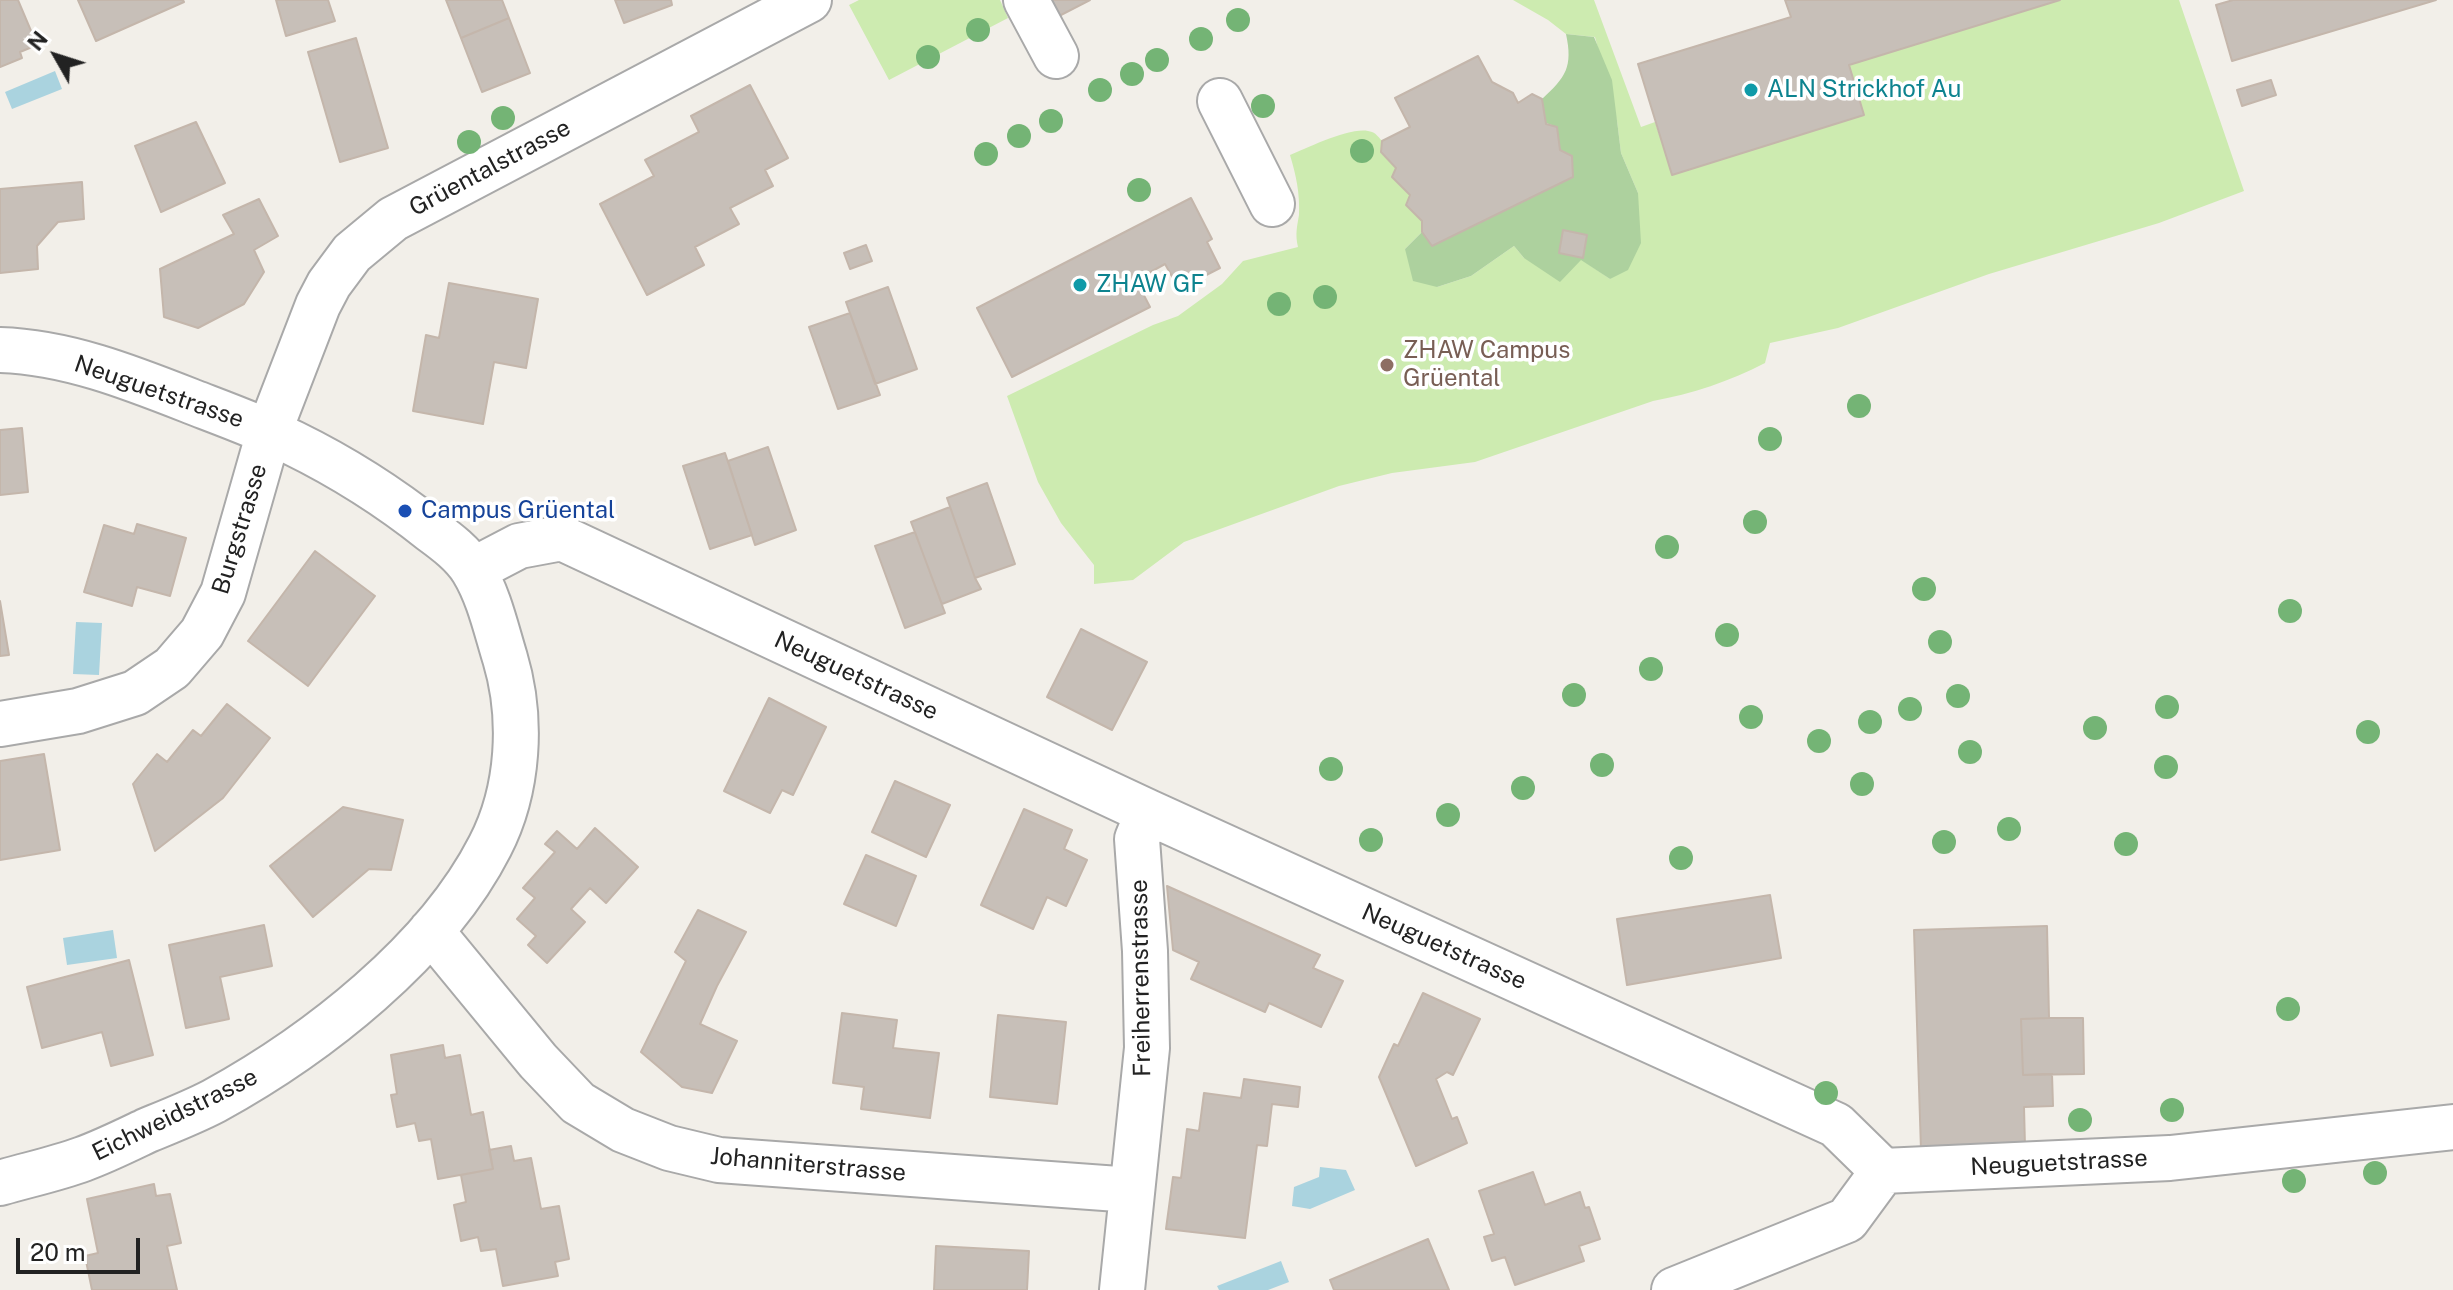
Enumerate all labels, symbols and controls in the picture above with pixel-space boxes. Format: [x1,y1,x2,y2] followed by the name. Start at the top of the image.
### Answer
[16,16,96,96] north arrow
[22,26,53,56] text: N
[1767,76,1961,104] place label: ALN Strickhof Au
[1742,81,1760,99] marker: ALN Strickhof Au
[404,113,576,223] street label: Grüentalstrasse
[1096,271,1205,299] place label: ZHAW GF
[1071,276,1089,294] marker: ZHAW GF
[1403,337,1570,393] place label: ZHAW Campus Grüental
[70,350,248,434] street label: Neuguetstrasse
[1378,356,1396,374] marker: ZHAW Campus Grüental
[207,460,273,598] street label: Burgstrasse
[421,497,615,525] place label: Campus Grüental
[396,502,414,520] marker: Campus Grüental
[770,625,942,727] street label: Neuguetstrasse
[1125,879,1157,1077] street label: Freiherrenstrasse
[1357,898,1531,996] street label: Neuguetstrasse
[88,1063,262,1167] street label: Eichweidstrasse
[709,1142,907,1188] street label: Johanniterstrasse
[1970,1144,2148,1182] street label: Neuguetstrasse
[20,1222,144,1272] scale bar
[30,1238,86,1266] text: 20 m

